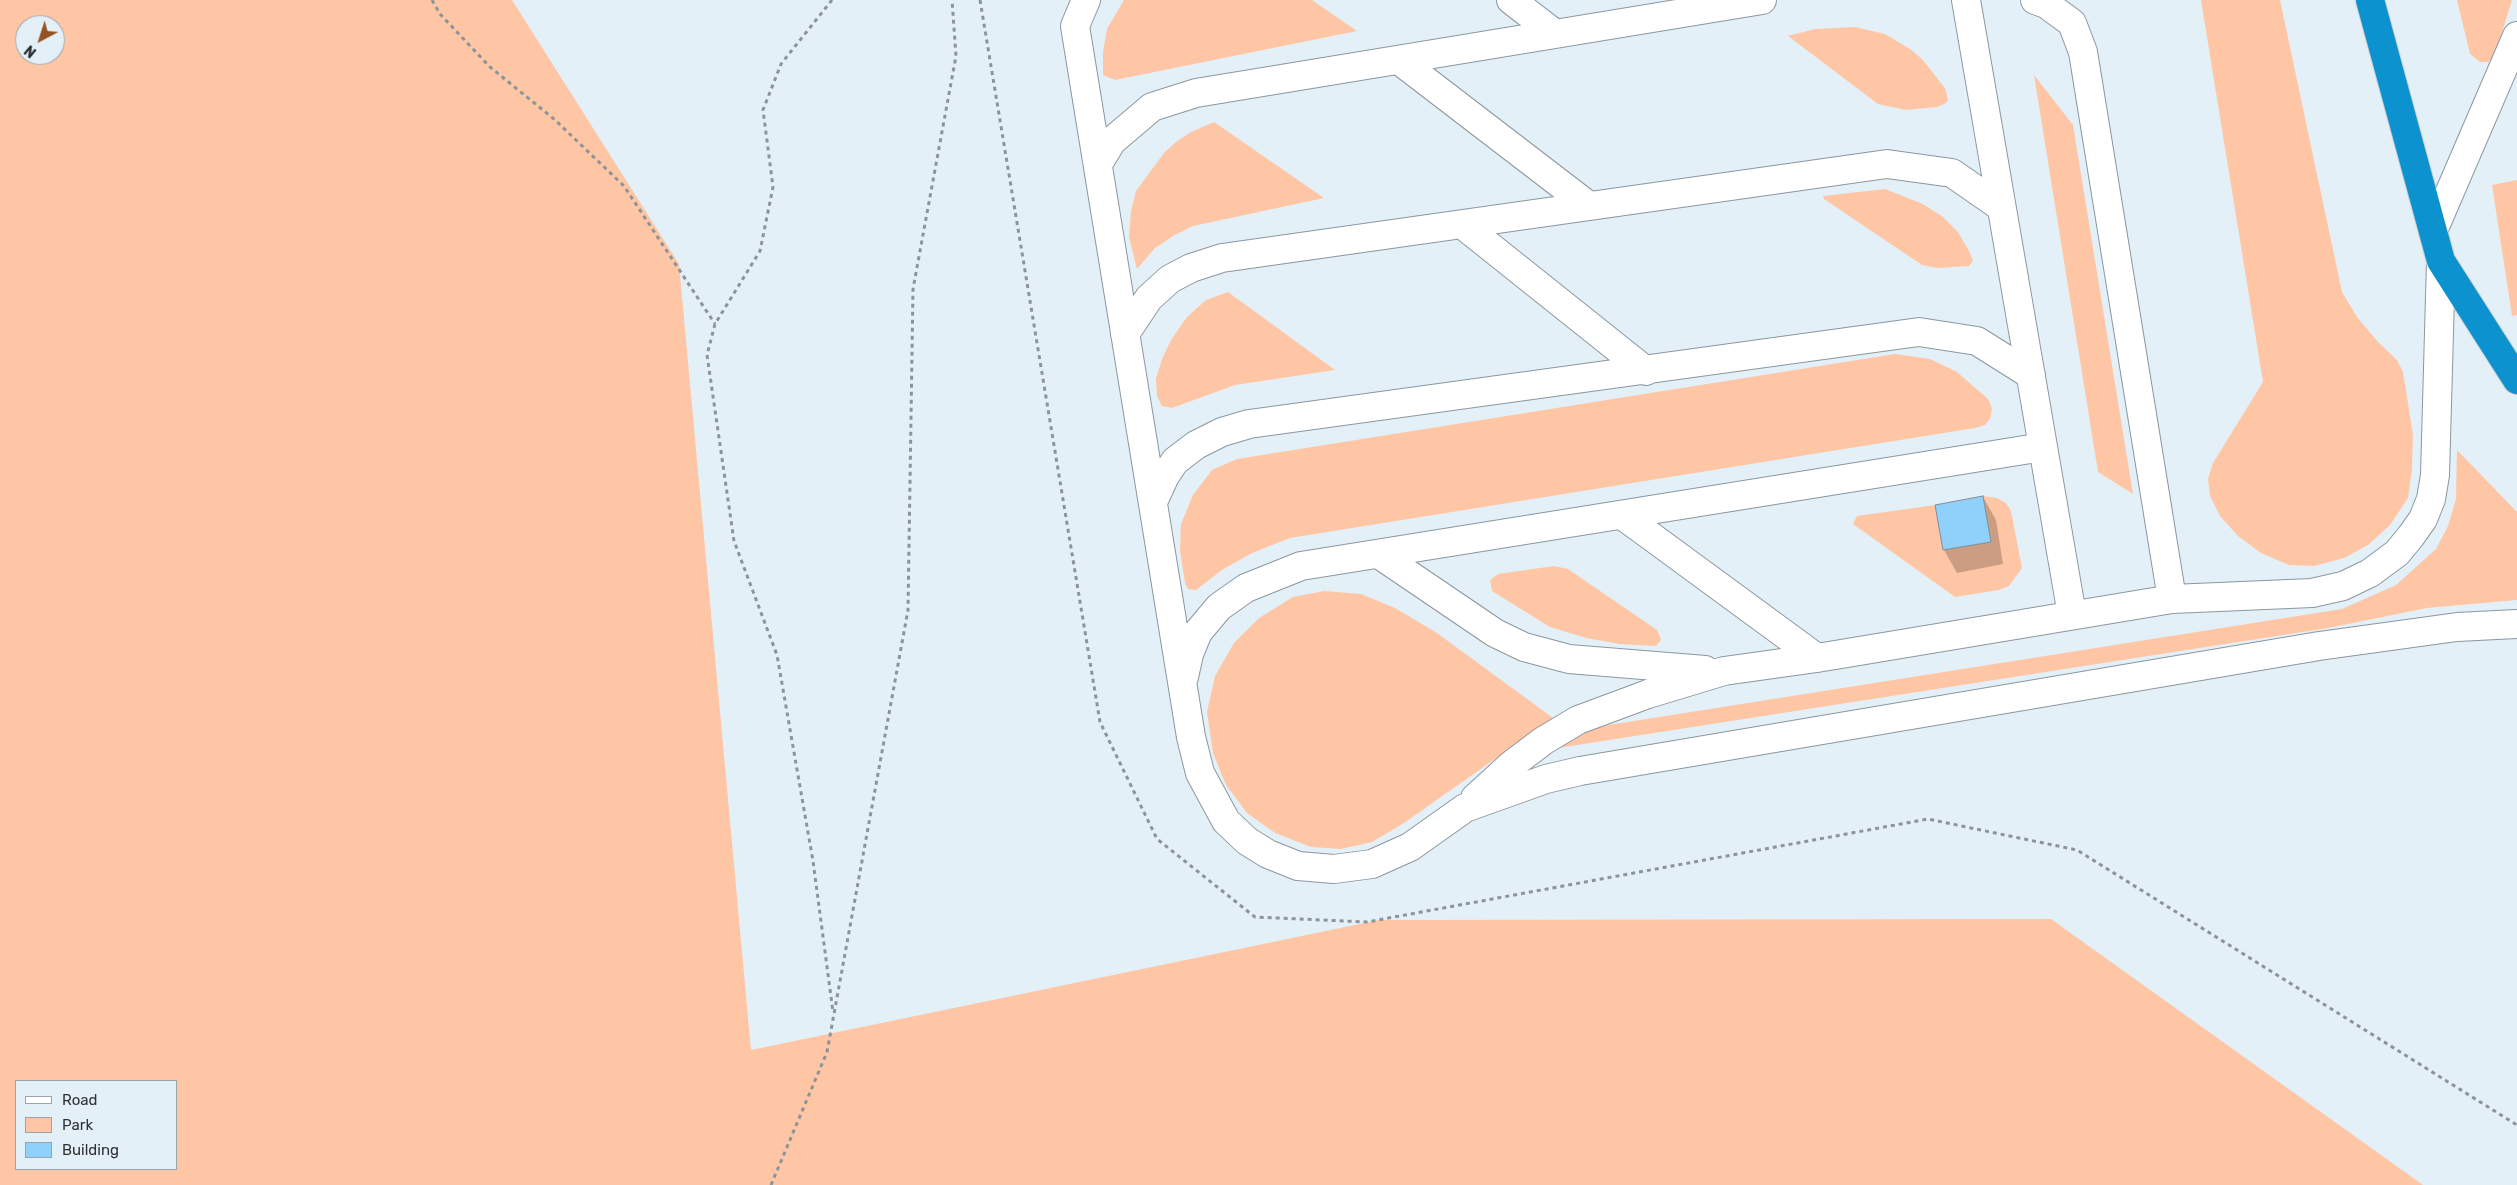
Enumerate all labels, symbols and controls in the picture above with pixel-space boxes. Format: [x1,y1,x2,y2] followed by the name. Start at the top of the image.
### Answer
[15,15,65,65] north arrow
[21,41,40,61] text: N
[15,1080,178,1170] legend
[62,1091,98,1109] text: Road
[62,1116,93,1134] text: Park
[62,1141,119,1159] text: Building

